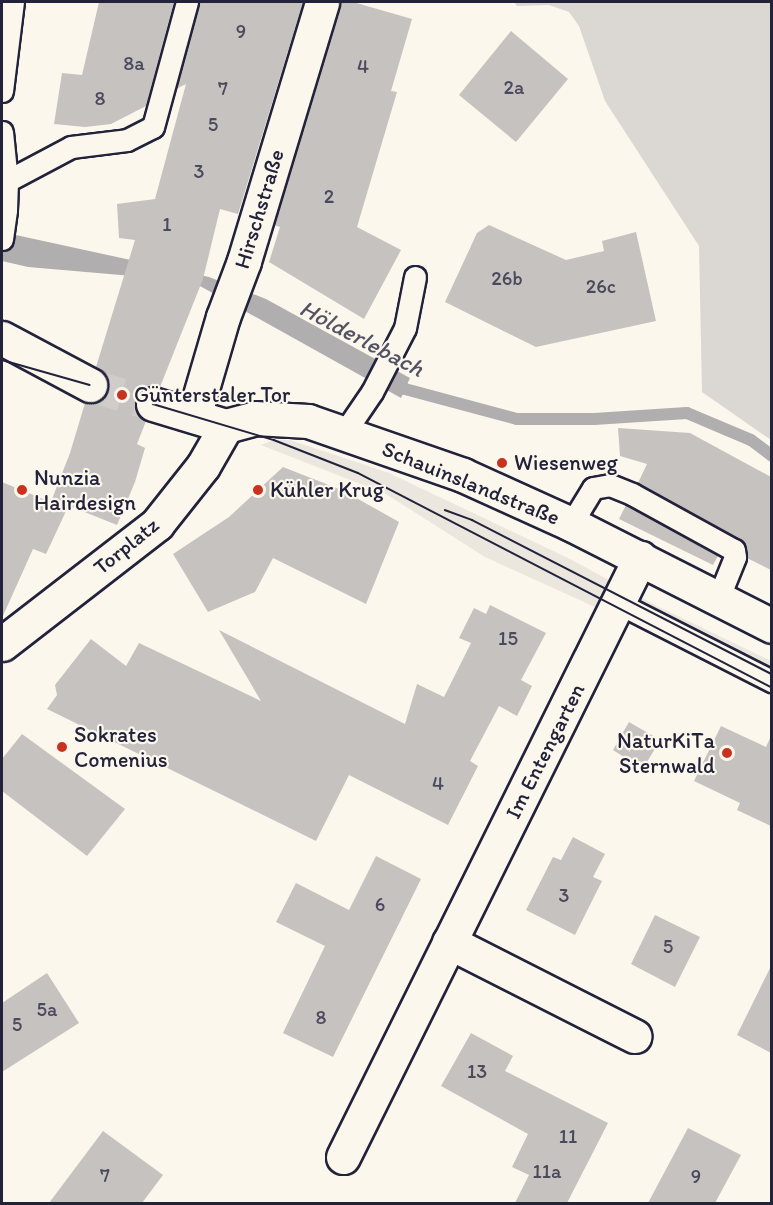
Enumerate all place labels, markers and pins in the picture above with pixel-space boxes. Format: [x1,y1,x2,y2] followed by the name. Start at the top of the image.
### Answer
[134,382,291,408] place label: Günterstaler Tor
[115,388,129,402] marker: Günterstaler Tor
[514,450,618,476] place label: Wiesenweg
[495,456,509,470] marker: Wiesenweg
[34,464,136,516] place label: Nunzia Hairdesign
[270,477,384,503] place label: Kühler Krug
[15,483,29,497] marker: Nunzia Hairdesign
[251,483,265,497] marker: Kühler Krug
[74,721,168,772] place label: Sokrates Comenius
[617,727,715,778] place label: NaturKiTa Sternwald
[55,740,69,754] marker: Sokrates Comenius
[720,746,734,760] marker: NaturKiTa Sternwald

